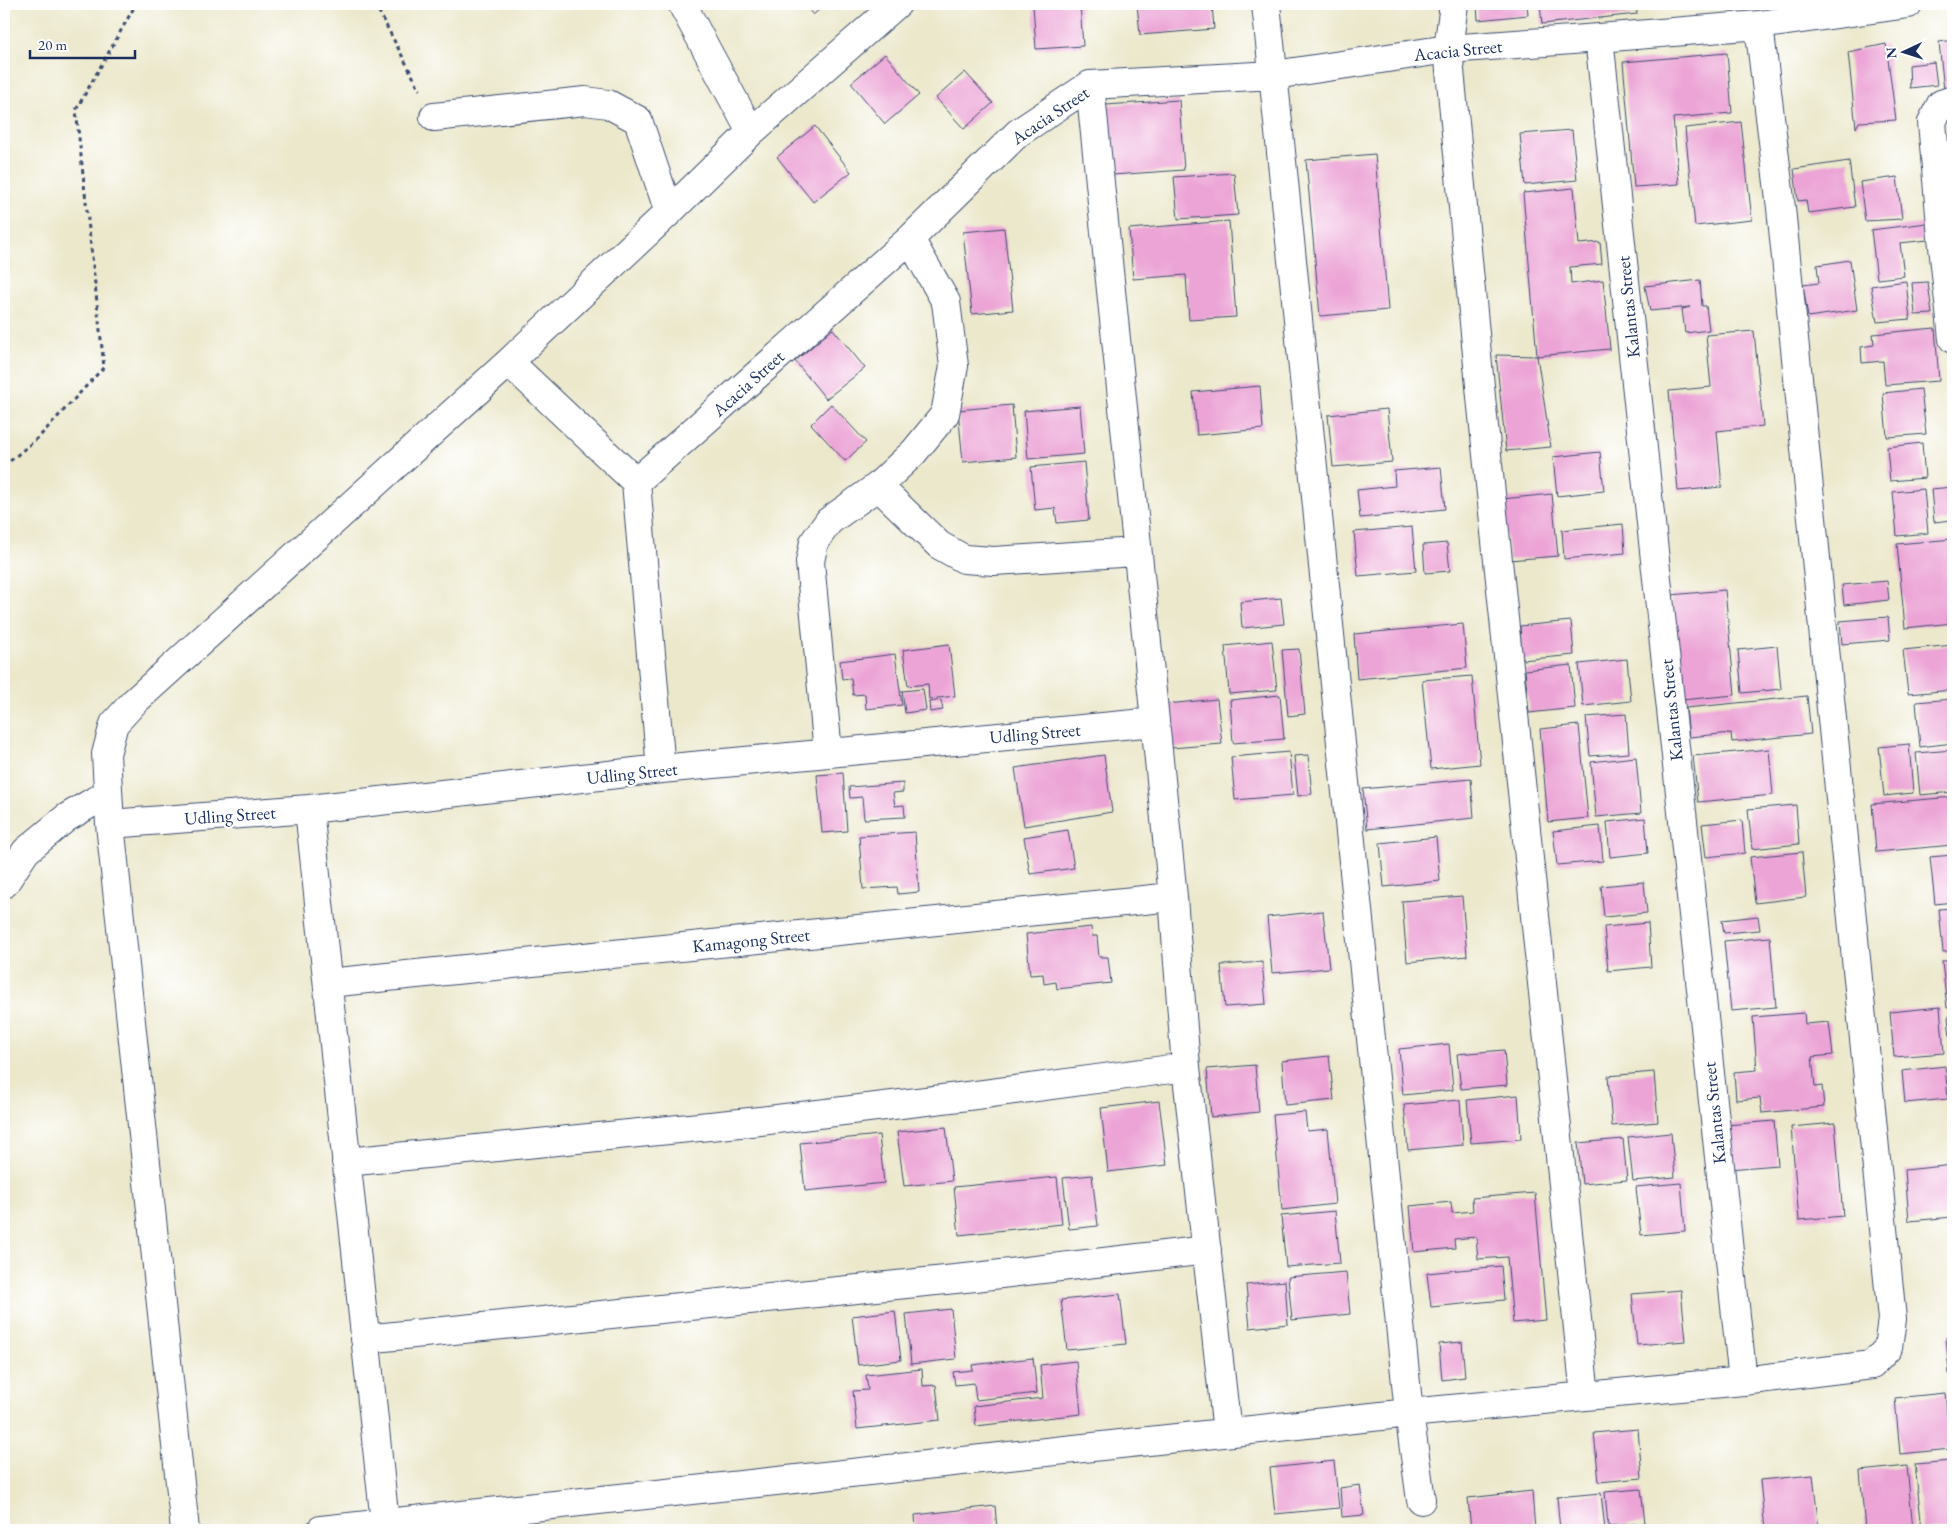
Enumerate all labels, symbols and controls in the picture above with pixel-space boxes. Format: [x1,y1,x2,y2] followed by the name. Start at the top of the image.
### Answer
[30,28,135,60] scale bar
[1880,28,1930,78] north arrow
[1412,34,1504,66] street label: Acacia Street
[38,35,67,54] text: 20 m
[1882,46,1900,59] text: N
[1006,80,1094,150] street label: Acacia Street
[1611,255,1645,359] street label: Kalantas Street
[707,345,789,422] street label: Acacia Street
[1654,658,1688,762] street label: Kalantas Street
[988,718,1082,748] street label: Udling Street
[585,757,679,789] street label: Udling Street
[184,800,277,830] street label: Udling Street
[691,922,811,958] street label: Kamagong Street
[1697,1061,1731,1165] street label: Kalantas Street

